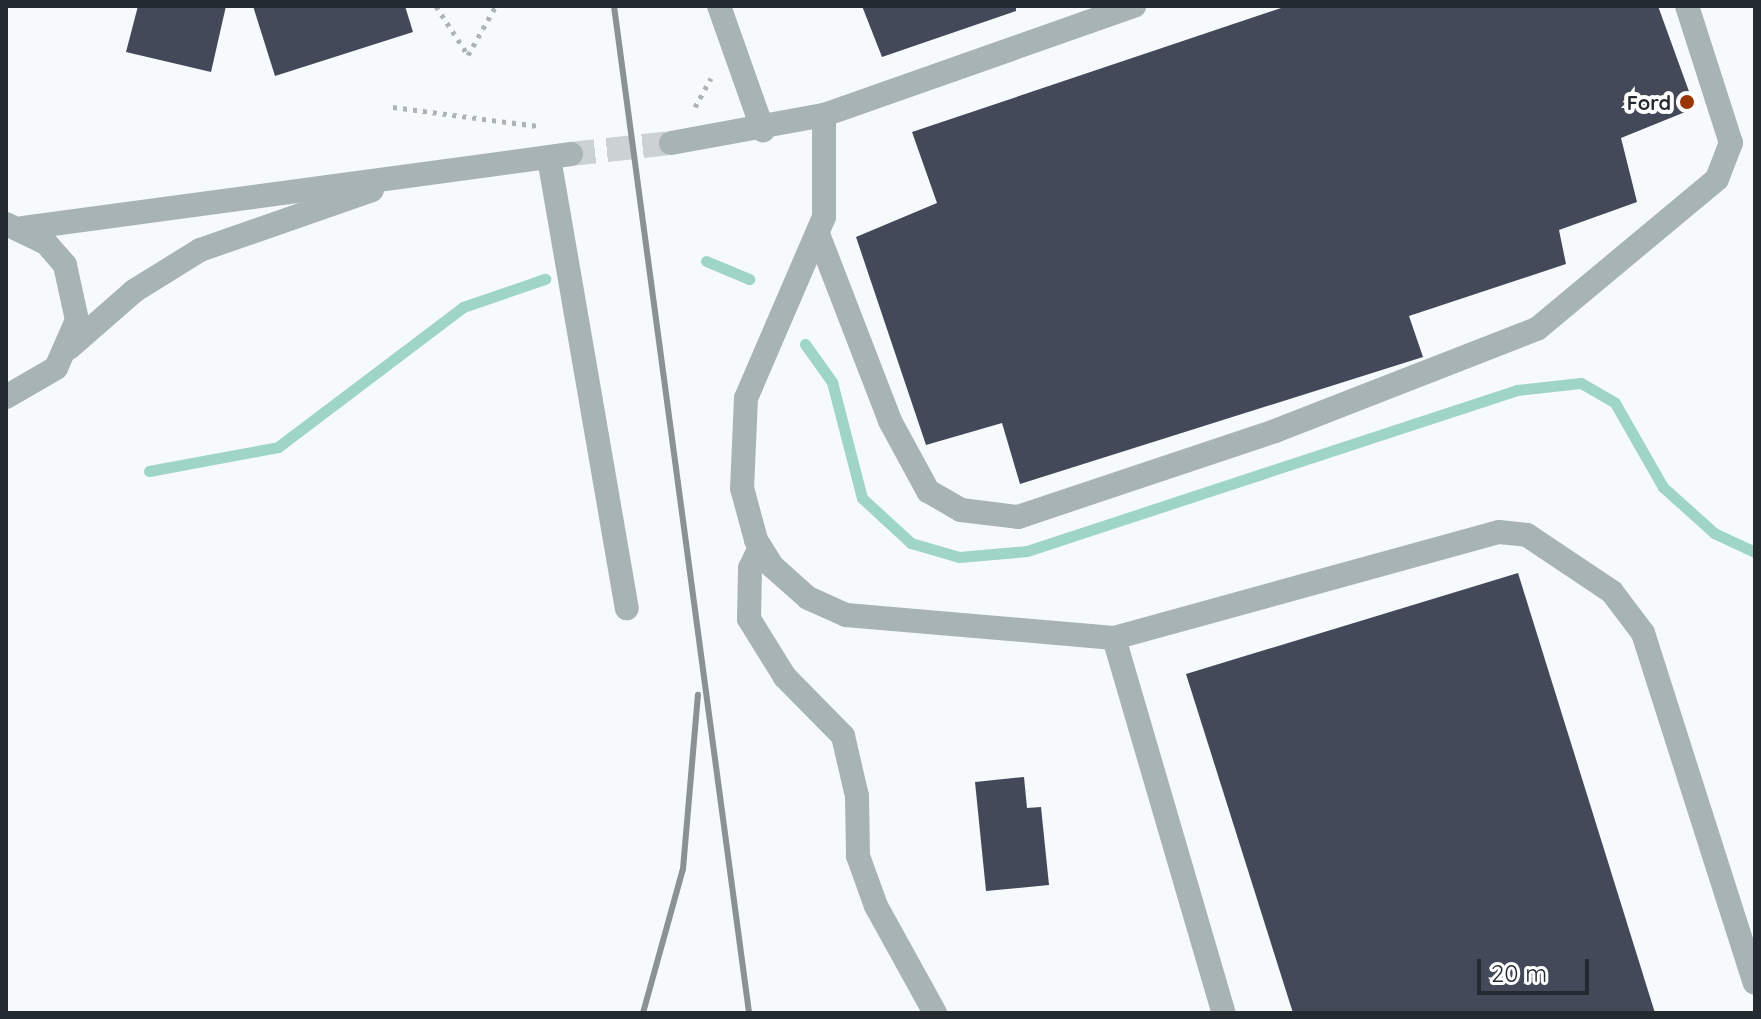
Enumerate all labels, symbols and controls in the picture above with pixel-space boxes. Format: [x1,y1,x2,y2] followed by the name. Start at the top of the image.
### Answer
[1627,90,1671,114] place label: Ford
[1678,93,1696,111] marker: Ford
[1481,943,1593,993] scale bar
[1491,958,1547,988] text: 20 m

